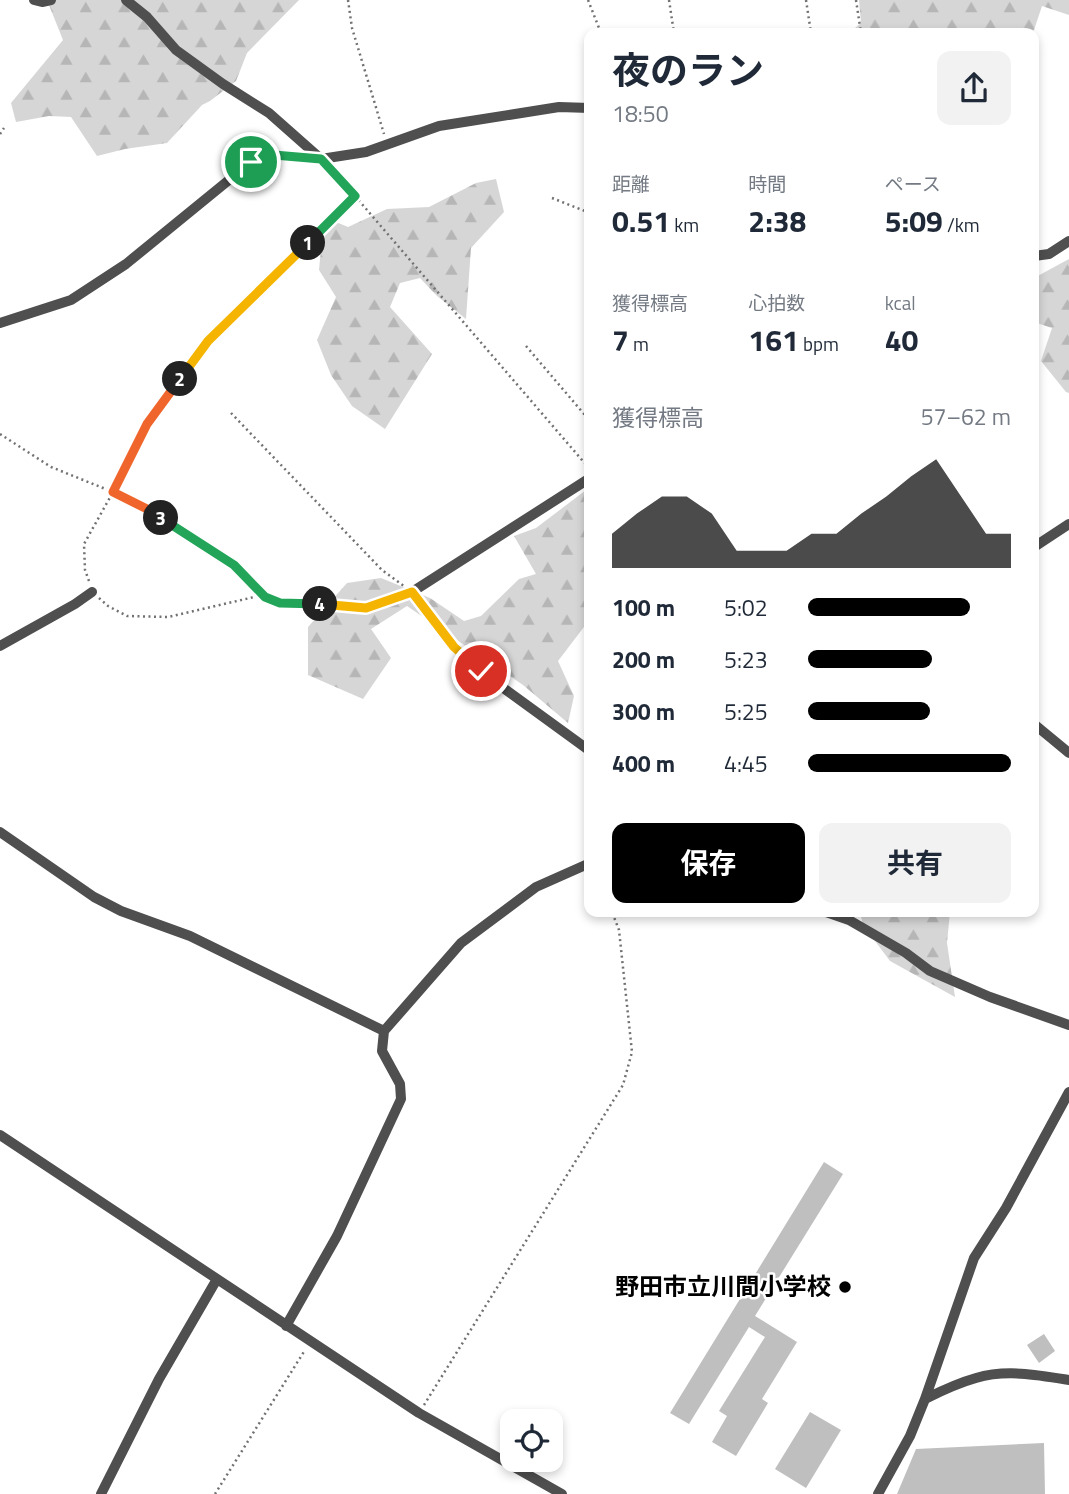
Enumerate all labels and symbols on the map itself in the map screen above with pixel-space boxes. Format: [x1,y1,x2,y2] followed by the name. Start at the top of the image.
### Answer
[221,132,281,192] pin
[290,226,326,260] pin: 1
[162,362,198,396] pin: 2
[144,500,178,536] pin: 3
[302,586,338,622] pin: 4
[451,641,511,701] pin
[615,1268,831,1304] place label: 野田市立川間小学校
[837,1279,853,1295] marker: 野田市立川間小学校

